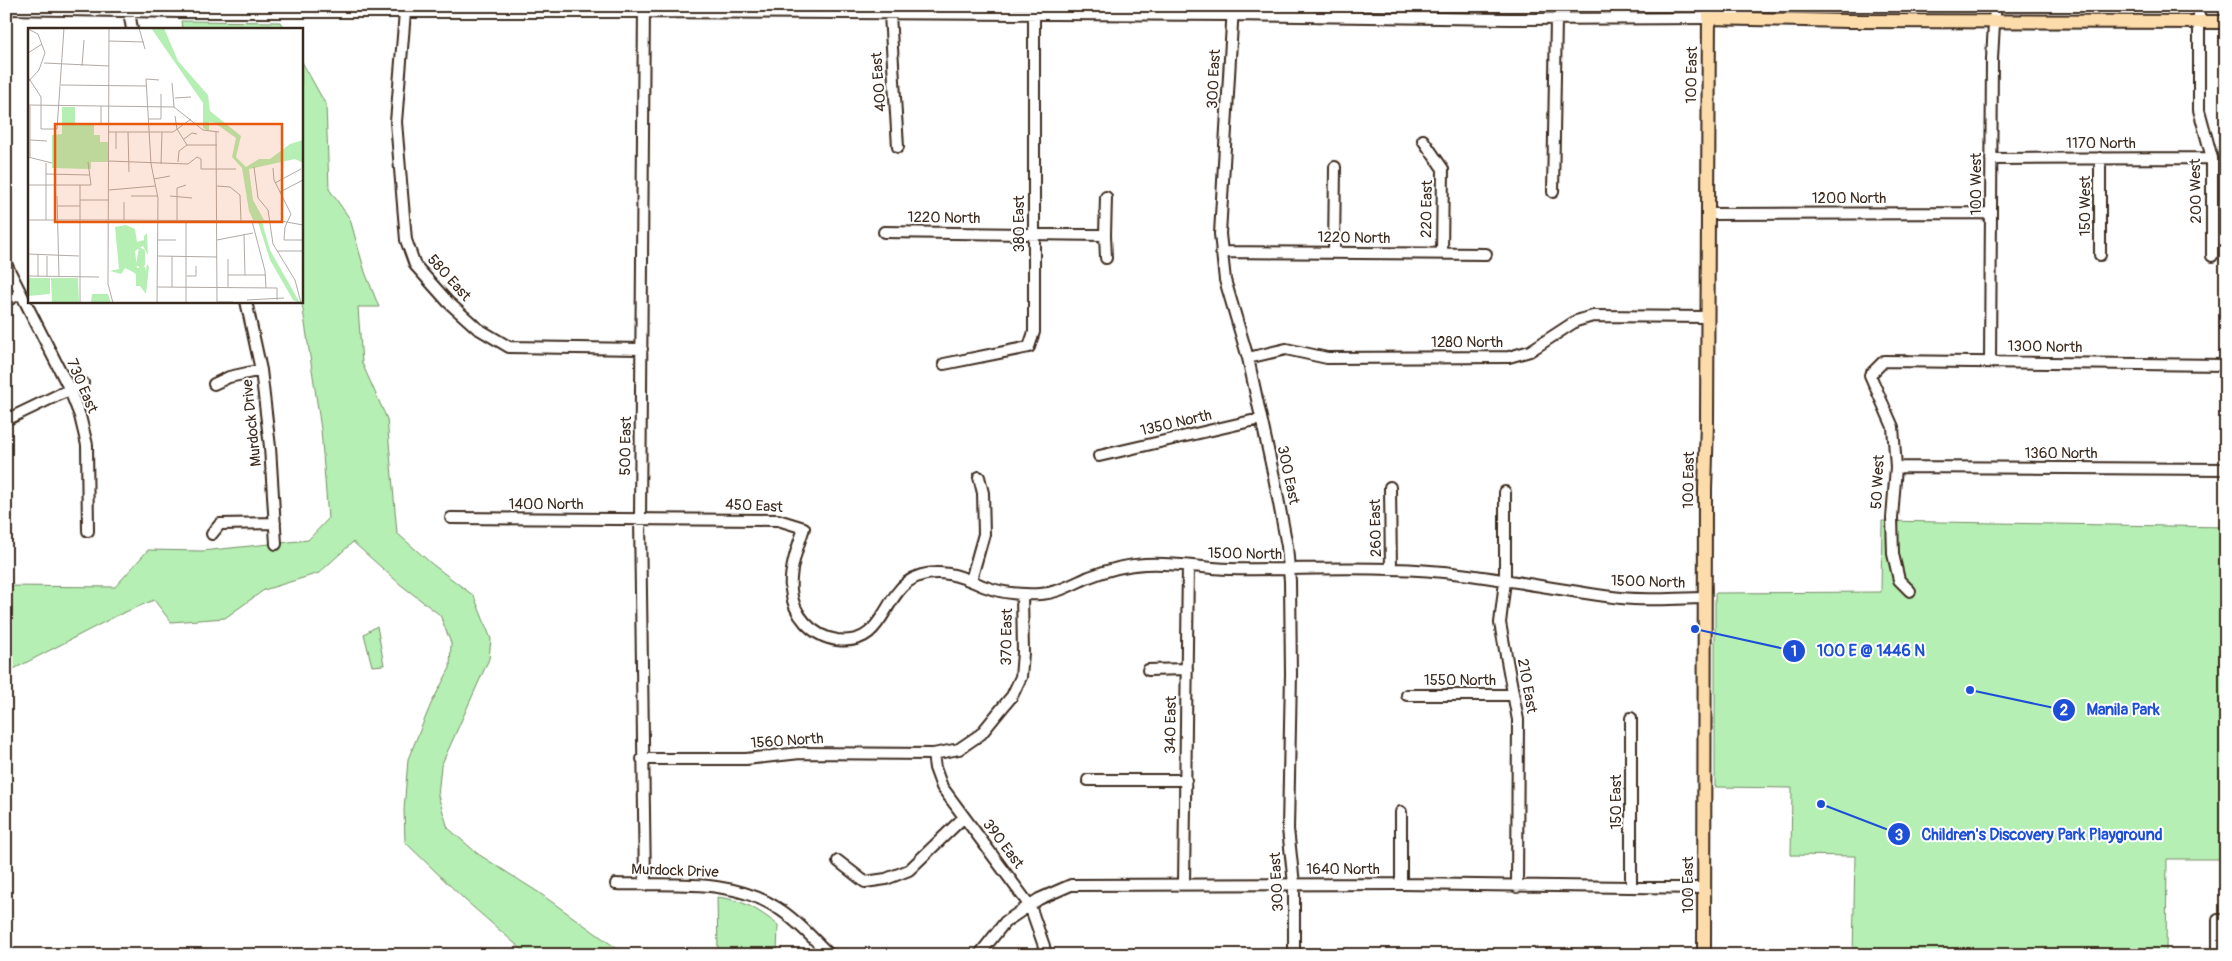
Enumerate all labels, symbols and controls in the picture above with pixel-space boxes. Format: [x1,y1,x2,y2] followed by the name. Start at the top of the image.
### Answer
[28,28,302,302] inset map
[1682,45,1702,104] street label: 100 East
[1203,48,1225,109] street label: 300 East
[867,50,891,113] street label: 400 East
[2066,134,2136,153] street label: 1170 North
[1967,152,1986,215] street label: 100 West
[2186,157,2206,224] street label: 200 West
[2076,175,2095,236] street label: 150 West
[1417,179,1437,238] street label: 220 East
[1812,189,1886,208] street label: 1200 North
[1010,195,1029,252] street label: 380 East
[907,208,981,228] street label: 1220 North
[1317,228,1391,248] street label: 1220 North
[423,251,476,306] street label: 580 East
[1431,333,1503,352] street label: 1280 North
[2008,337,2082,357] street label: 1300 North
[62,356,102,417] street label: 730 East
[238,378,266,468] street label: Murdock Drive
[1139,406,1213,440] street label: 1350 North
[616,415,636,476] street label: 500 East
[1273,444,1304,507] street label: 300 East
[2024,444,2098,463] street label: 1360 North
[1679,450,1699,509] street label: 100 East
[1867,453,1889,510] street label: 50 West
[509,495,583,514] street label: 1400 North
[725,495,784,517] street label: 450 East
[1366,498,1386,557] street label: 260 East
[1208,544,1282,564] street label: 1500 North
[1611,571,1685,593] street label: 1500 North
[997,607,1017,666] street label: 370 East
[1782,635,1935,666] callout: 100 E @ 1446 N
[1817,641,1925,661] text: 100 E @ 1446 N
[1791,642,1797,661] text: 1
[1513,657,1541,716] street label: 210 East
[1424,671,1496,690] street label: 1550 North
[2052,694,2170,725] callout: Manila Park
[1161,695,1181,754] street label: 340 East
[2086,700,2160,720] text: Manila Park
[2060,701,2068,720] text: 2
[750,729,824,753] street label: 1560 North
[1607,774,1626,830] street label: 150 East
[978,815,1028,873] street label: 390 East
[1886,819,2172,850] callout: Children's Discovery Park Playground
[1921,825,2163,845] text: Children's Discovery Park Playground
[1895,826,1903,845] text: 3
[1266,851,1288,912] street label: 300 East
[1679,855,1698,914] street label: 100 East
[631,860,720,882] street label: Murdock Drive
[1306,860,1380,879] street label: 1640 North

